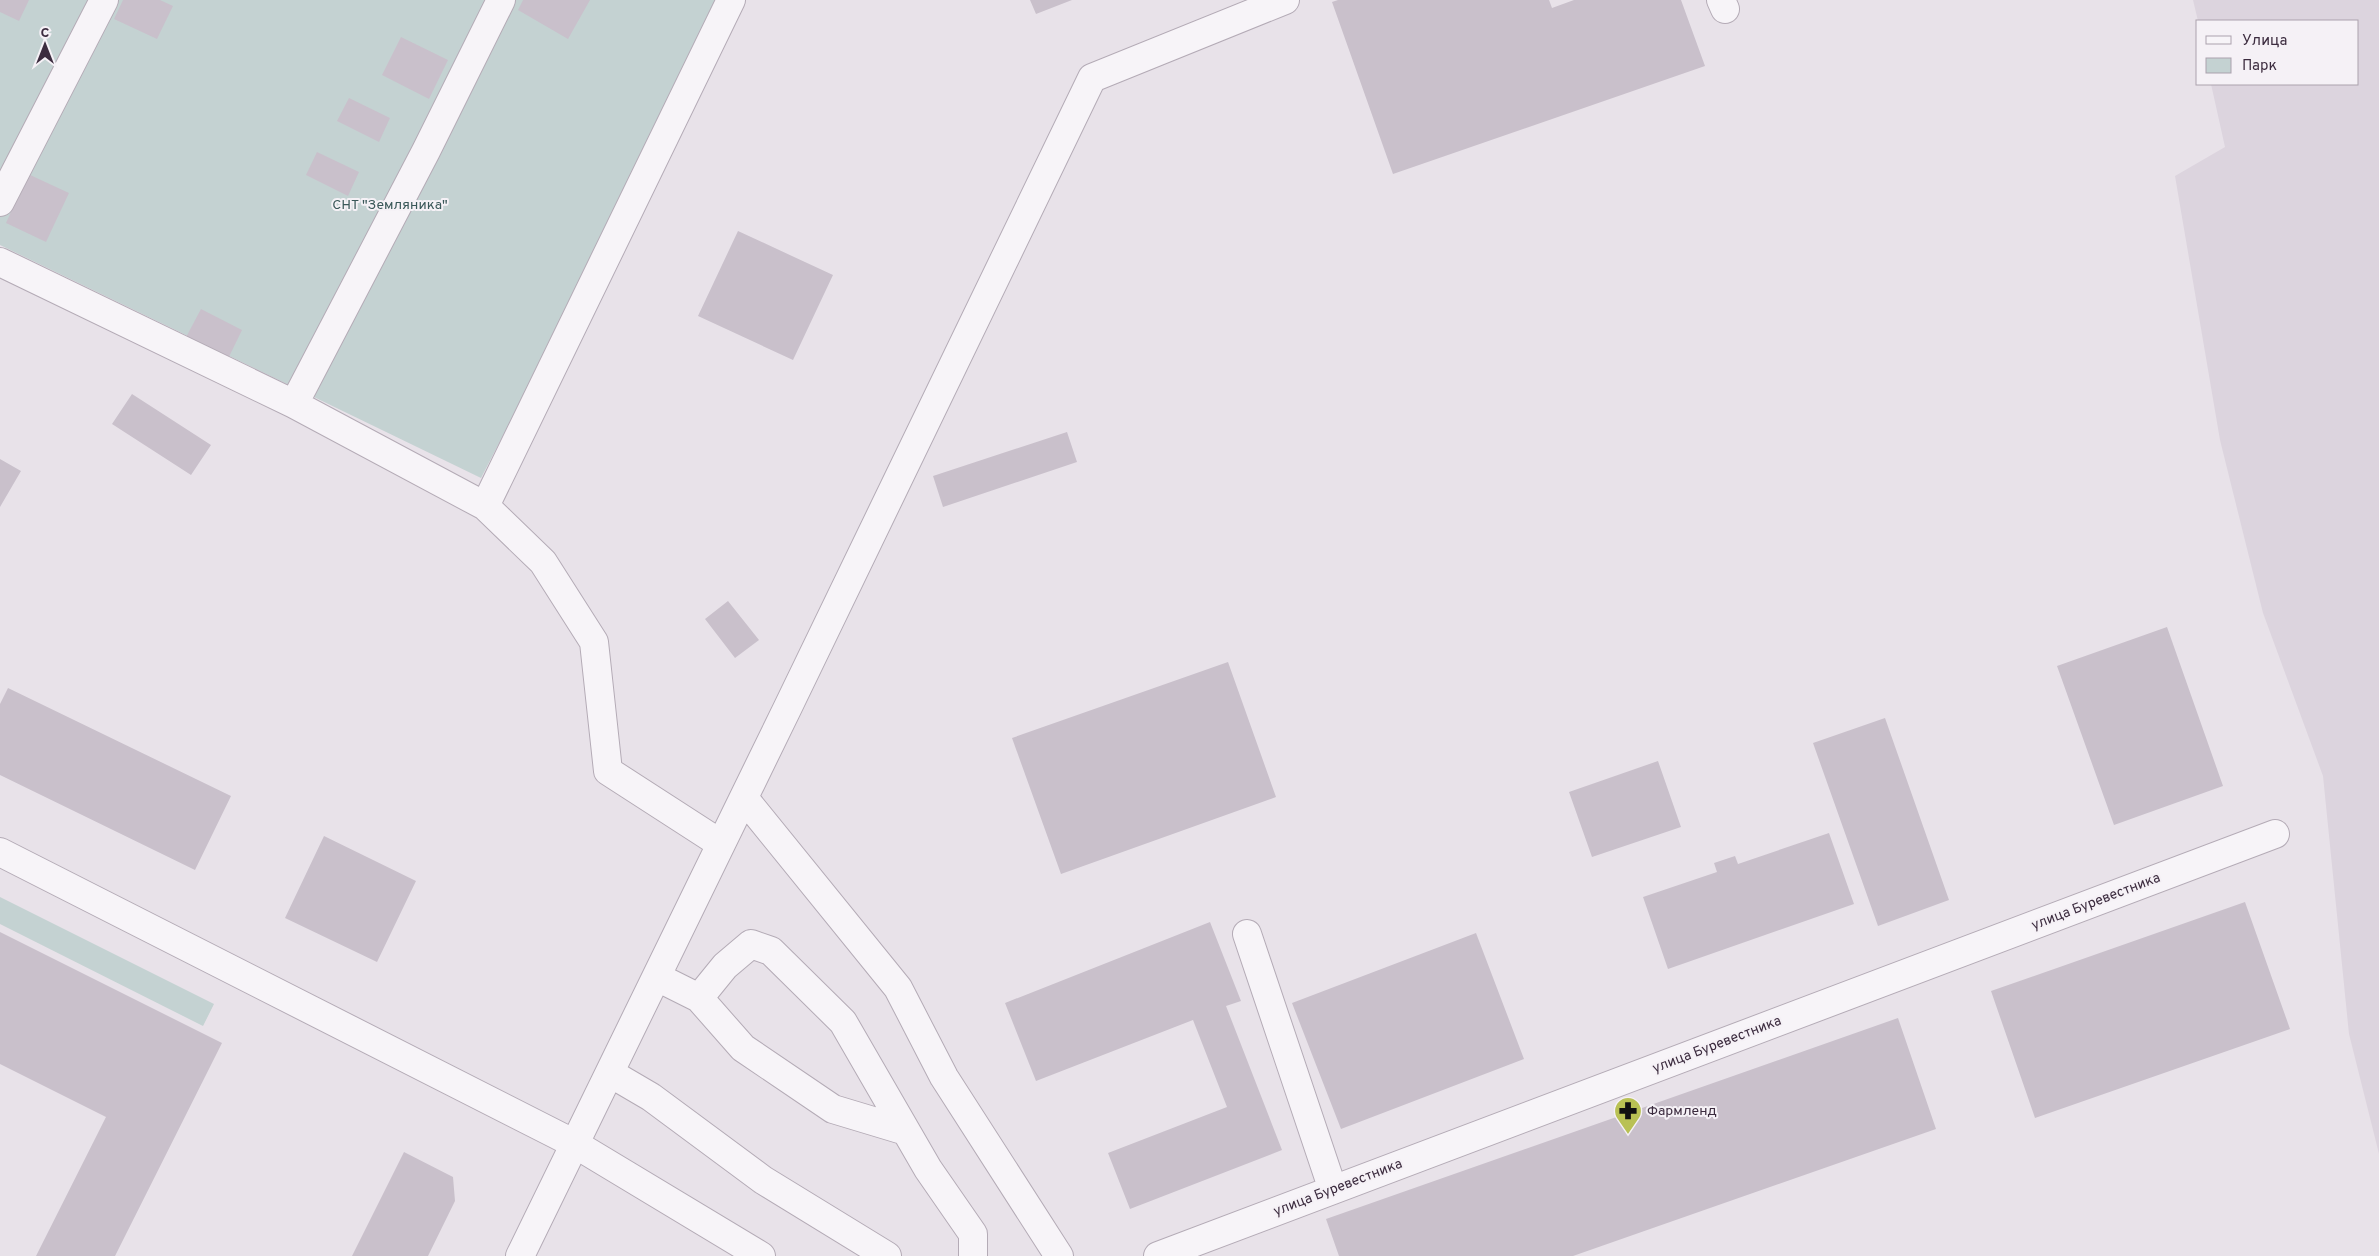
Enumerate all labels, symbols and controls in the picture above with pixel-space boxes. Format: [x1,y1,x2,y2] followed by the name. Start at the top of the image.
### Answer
[20,20,70,70] north arrow
[2196,20,2359,85] legend
[41,25,50,42] text: С
[2242,32,2287,51] text: Улица
[2242,57,2277,76] text: Парк
[332,197,448,214] park label: СНТ "Земляника"
[2029,870,2163,934] street label: улица Буревестника
[1650,1013,1784,1077] street label: улица Буревестника
[1613,1096,1643,1135] pharmacy icon: Фармленд
[1647,1103,1717,1120] place label: Фармленд
[1271,1156,1405,1220] street label: улица Буревестника

